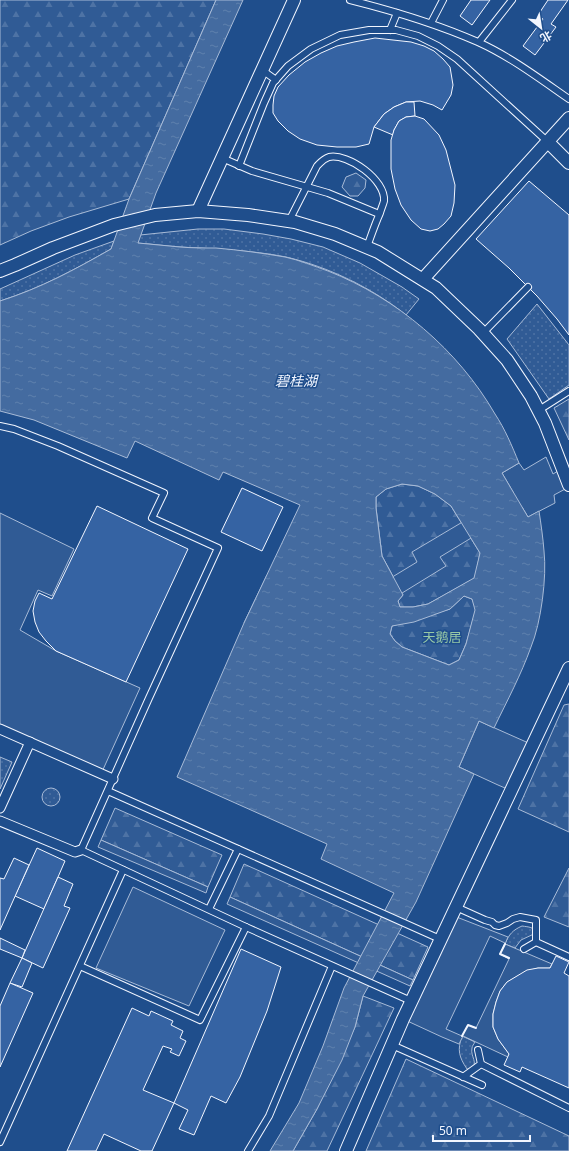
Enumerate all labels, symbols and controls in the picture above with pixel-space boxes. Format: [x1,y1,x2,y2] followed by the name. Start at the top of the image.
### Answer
[521,8,561,48] north arrow
[538,28,555,46] text: 北
[275,371,319,390] water label: 碧桂湖
[422,628,462,646] park label: 天鹅居
[433,1117,530,1143] scale bar
[439,1122,467,1139] text: 50 m

